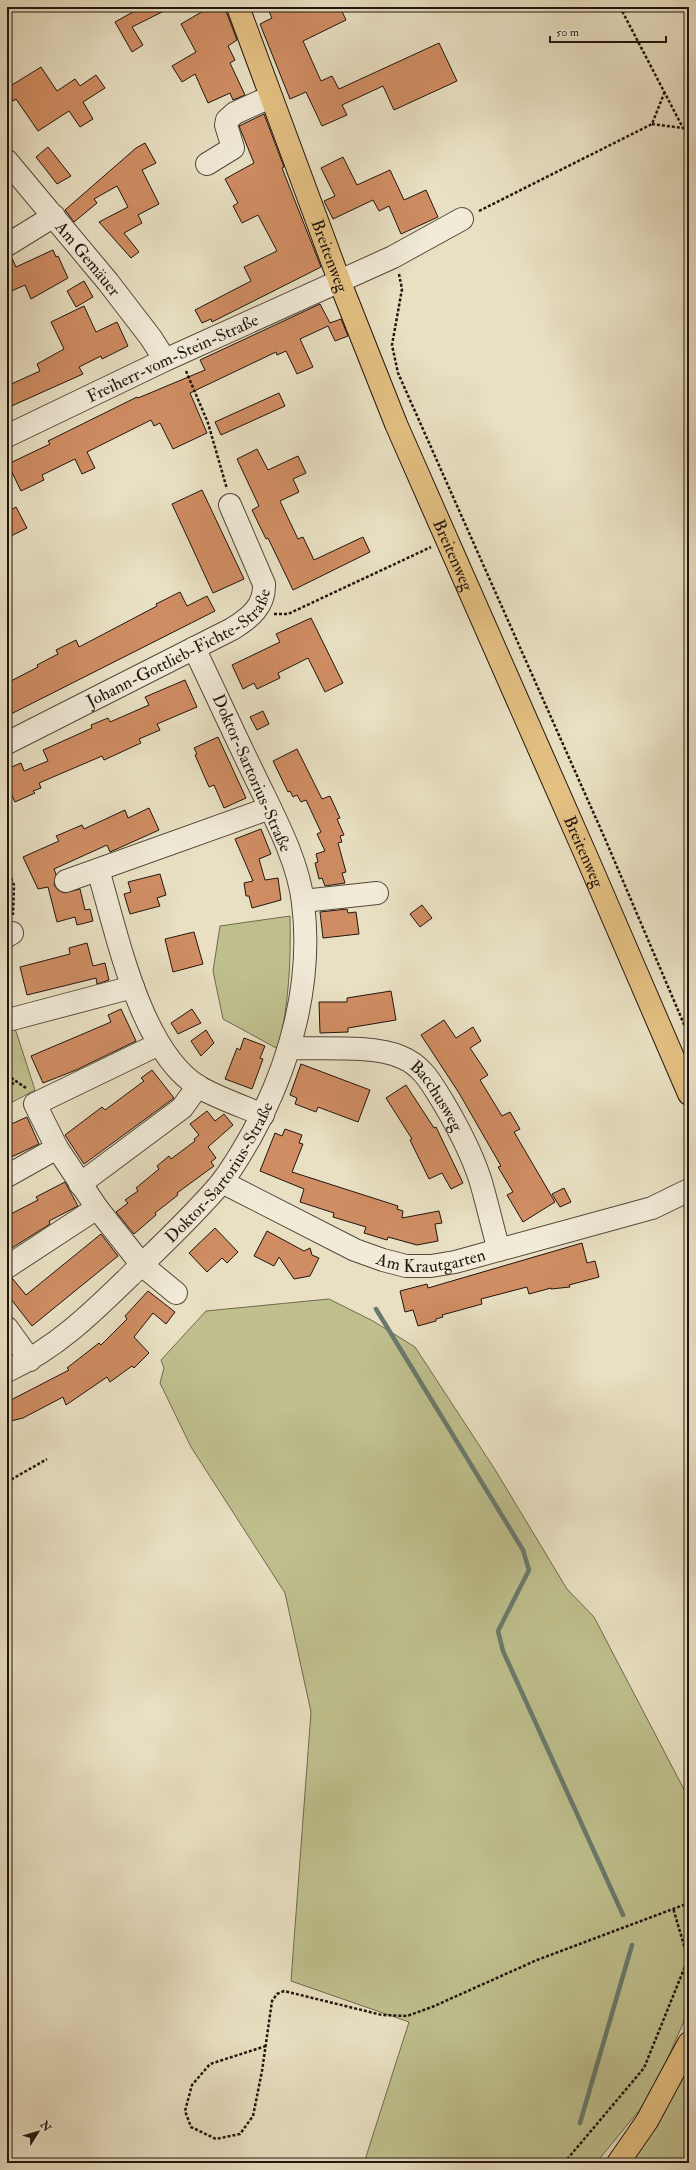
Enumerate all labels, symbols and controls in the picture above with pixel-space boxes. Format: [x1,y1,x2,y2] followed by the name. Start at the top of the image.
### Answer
[550,18,666,44] scale bar
[556,25,580,40] text: 50 m
[50,216,126,301] street label: Am Gemäuer
[307,216,353,296] street label: Breitenweg
[83,309,262,407] street label: Freiherr-vom-Stein-Straße
[429,516,479,594] street label: Breitenweg
[82,587,274,713] street label: Johann-Gottlieb-Fichte-Straße
[208,691,296,855] street label: Doktor-Sartorius-Straße
[559,812,609,891] street label: Breitenweg
[406,1055,468,1135] street label: Bacchusweg
[160,1098,277,1247] street label: Doktor-Sartorius-Straße
[373,1244,488,1277] street label: Am Krautgarten
[18,2112,58,2152] north arrow
[37,2118,54,2135] text: N

